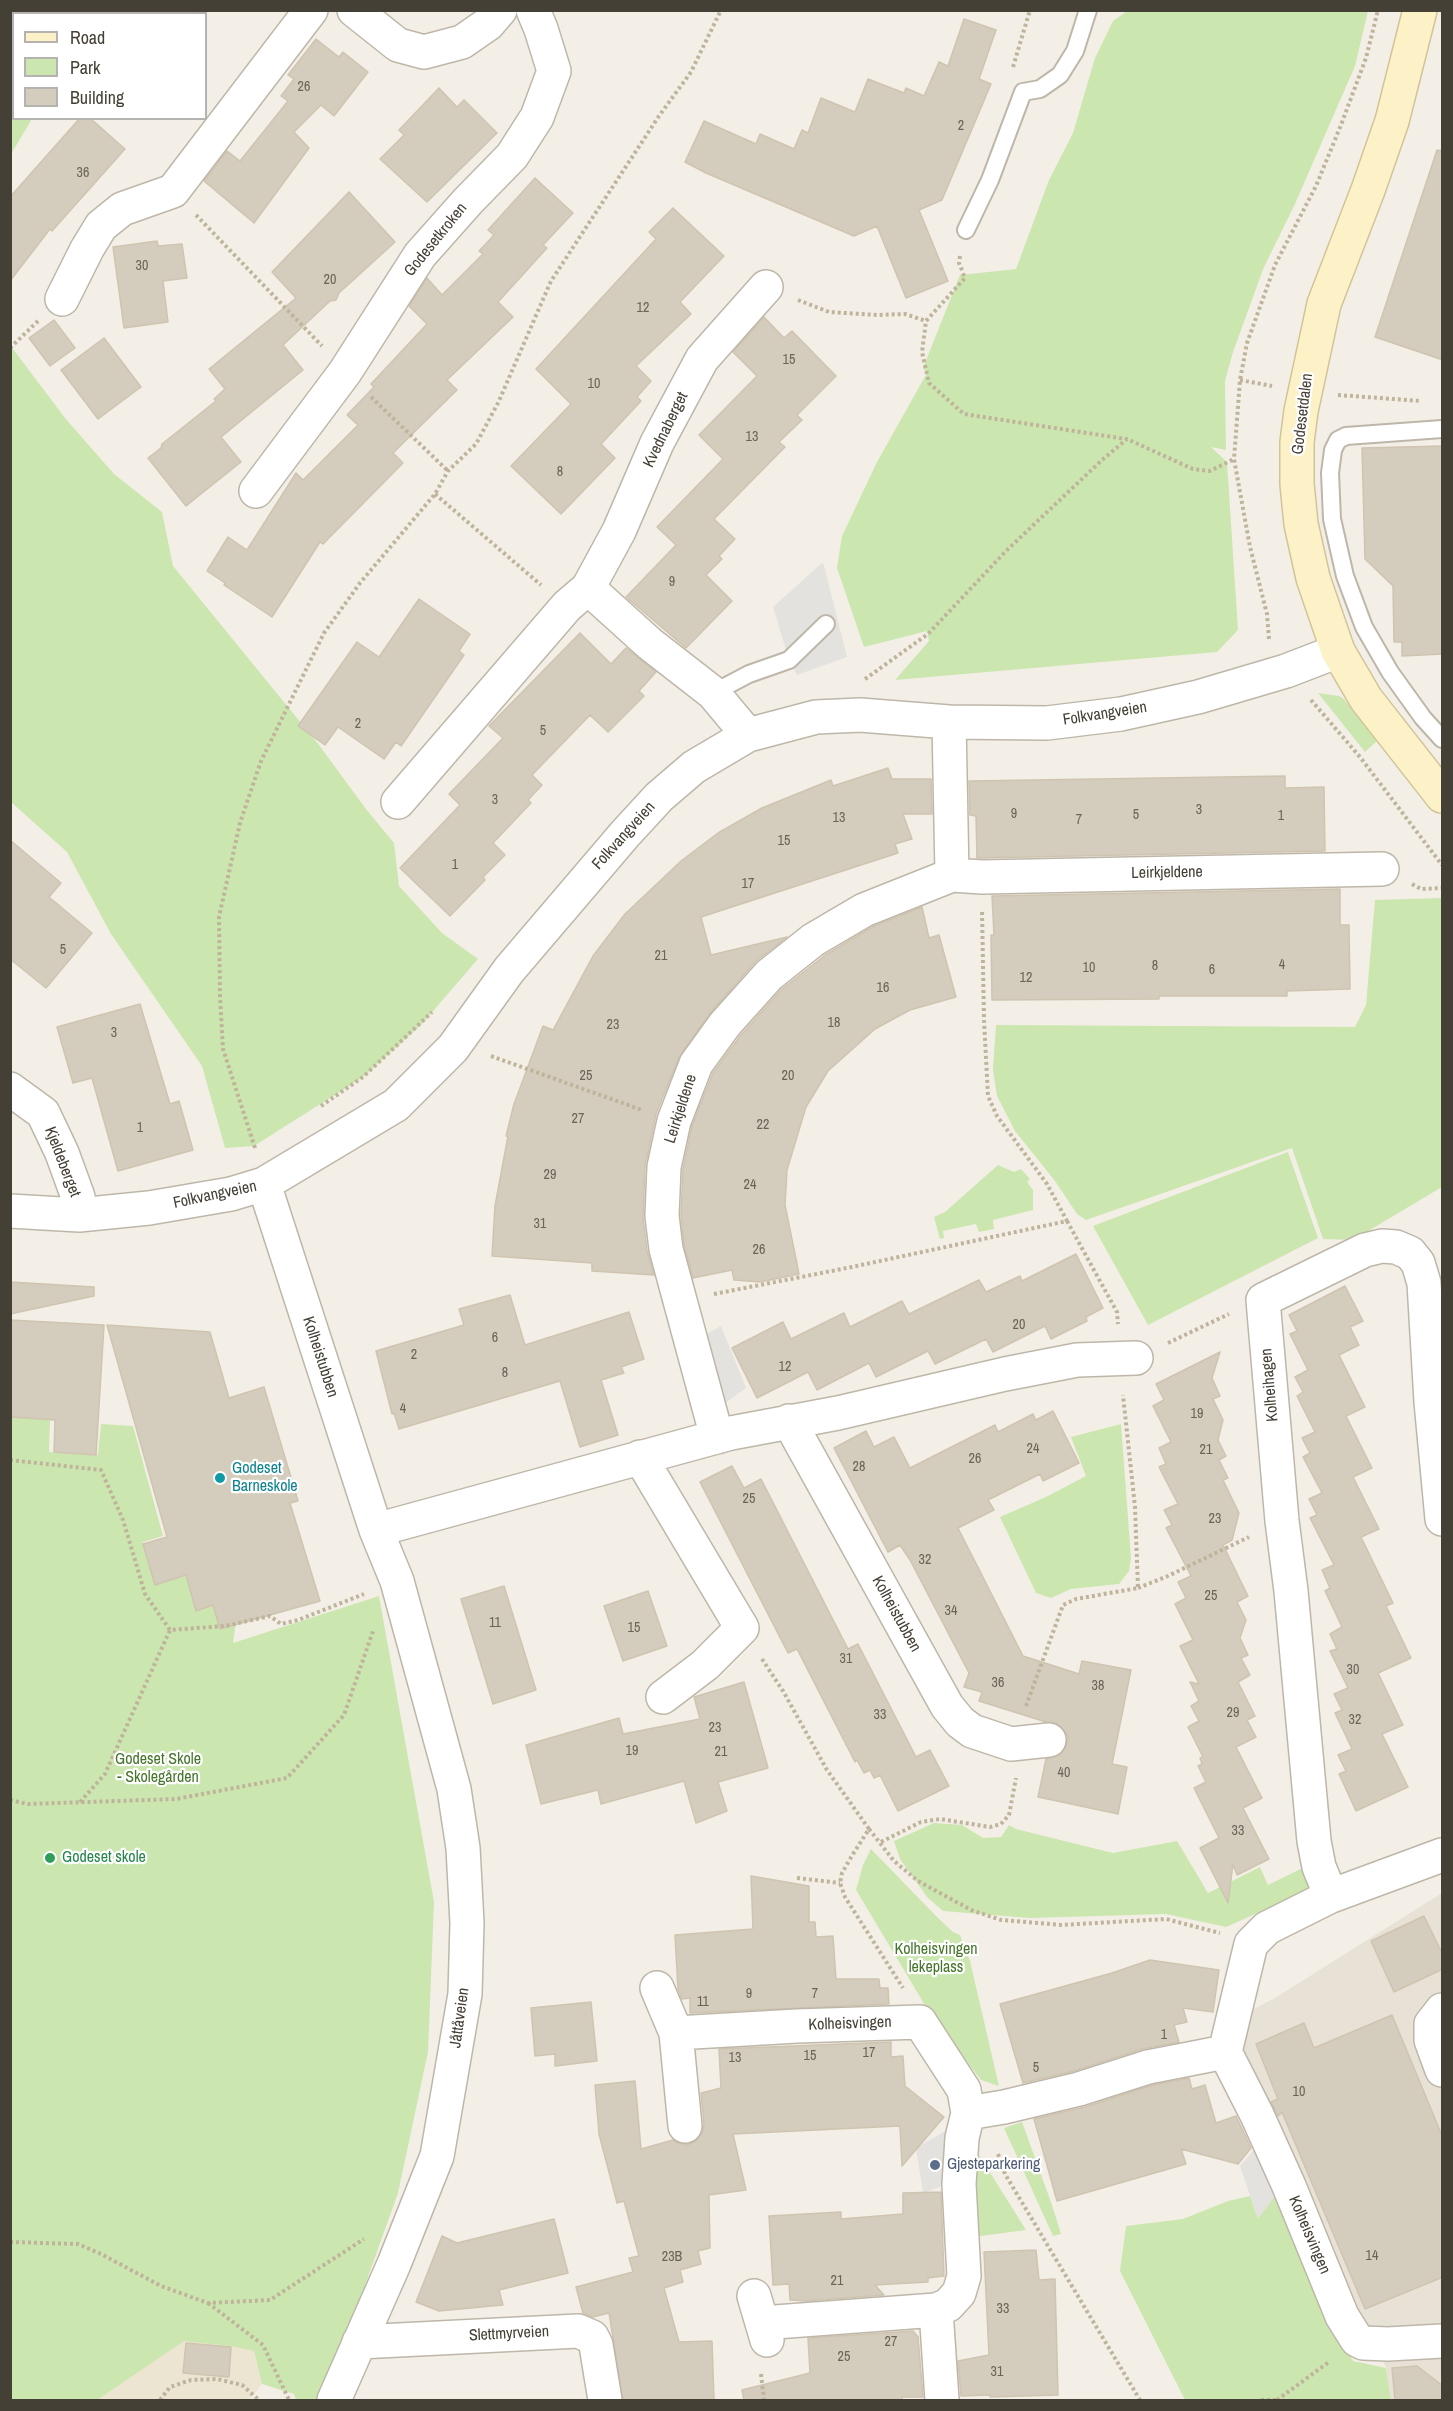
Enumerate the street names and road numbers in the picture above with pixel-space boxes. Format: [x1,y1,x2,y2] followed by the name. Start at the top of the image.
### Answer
[401,199,471,281] street label: Godesetkroken
[1288,372,1318,456] street label: Godesetdalen
[639,389,693,471] street label: Kvednaberget
[1062,698,1148,730] street label: Folkvangveien
[589,798,659,874] street label: Folkvangveien
[1131,863,1203,883] street label: Leirkjeldene
[661,1072,701,1146] street label: Leirkjeldene
[40,1124,84,1200] street label: Kjeldeberget
[172,1177,258,1213] street label: Folkvangveien
[298,1314,342,1400] street label: Kolheistubben
[1257,1347,1283,1423] street label: Kolheihagen
[867,1573,925,1655] street label: Kolheistubben
[446,1987,474,2049] street label: Jåttåveien
[808,2013,892,2035] street label: Kolheisvingen
[1284,2193,1334,2277] street label: Kolheisvingen
[468,2322,550,2346] street label: Slettmyrveien

